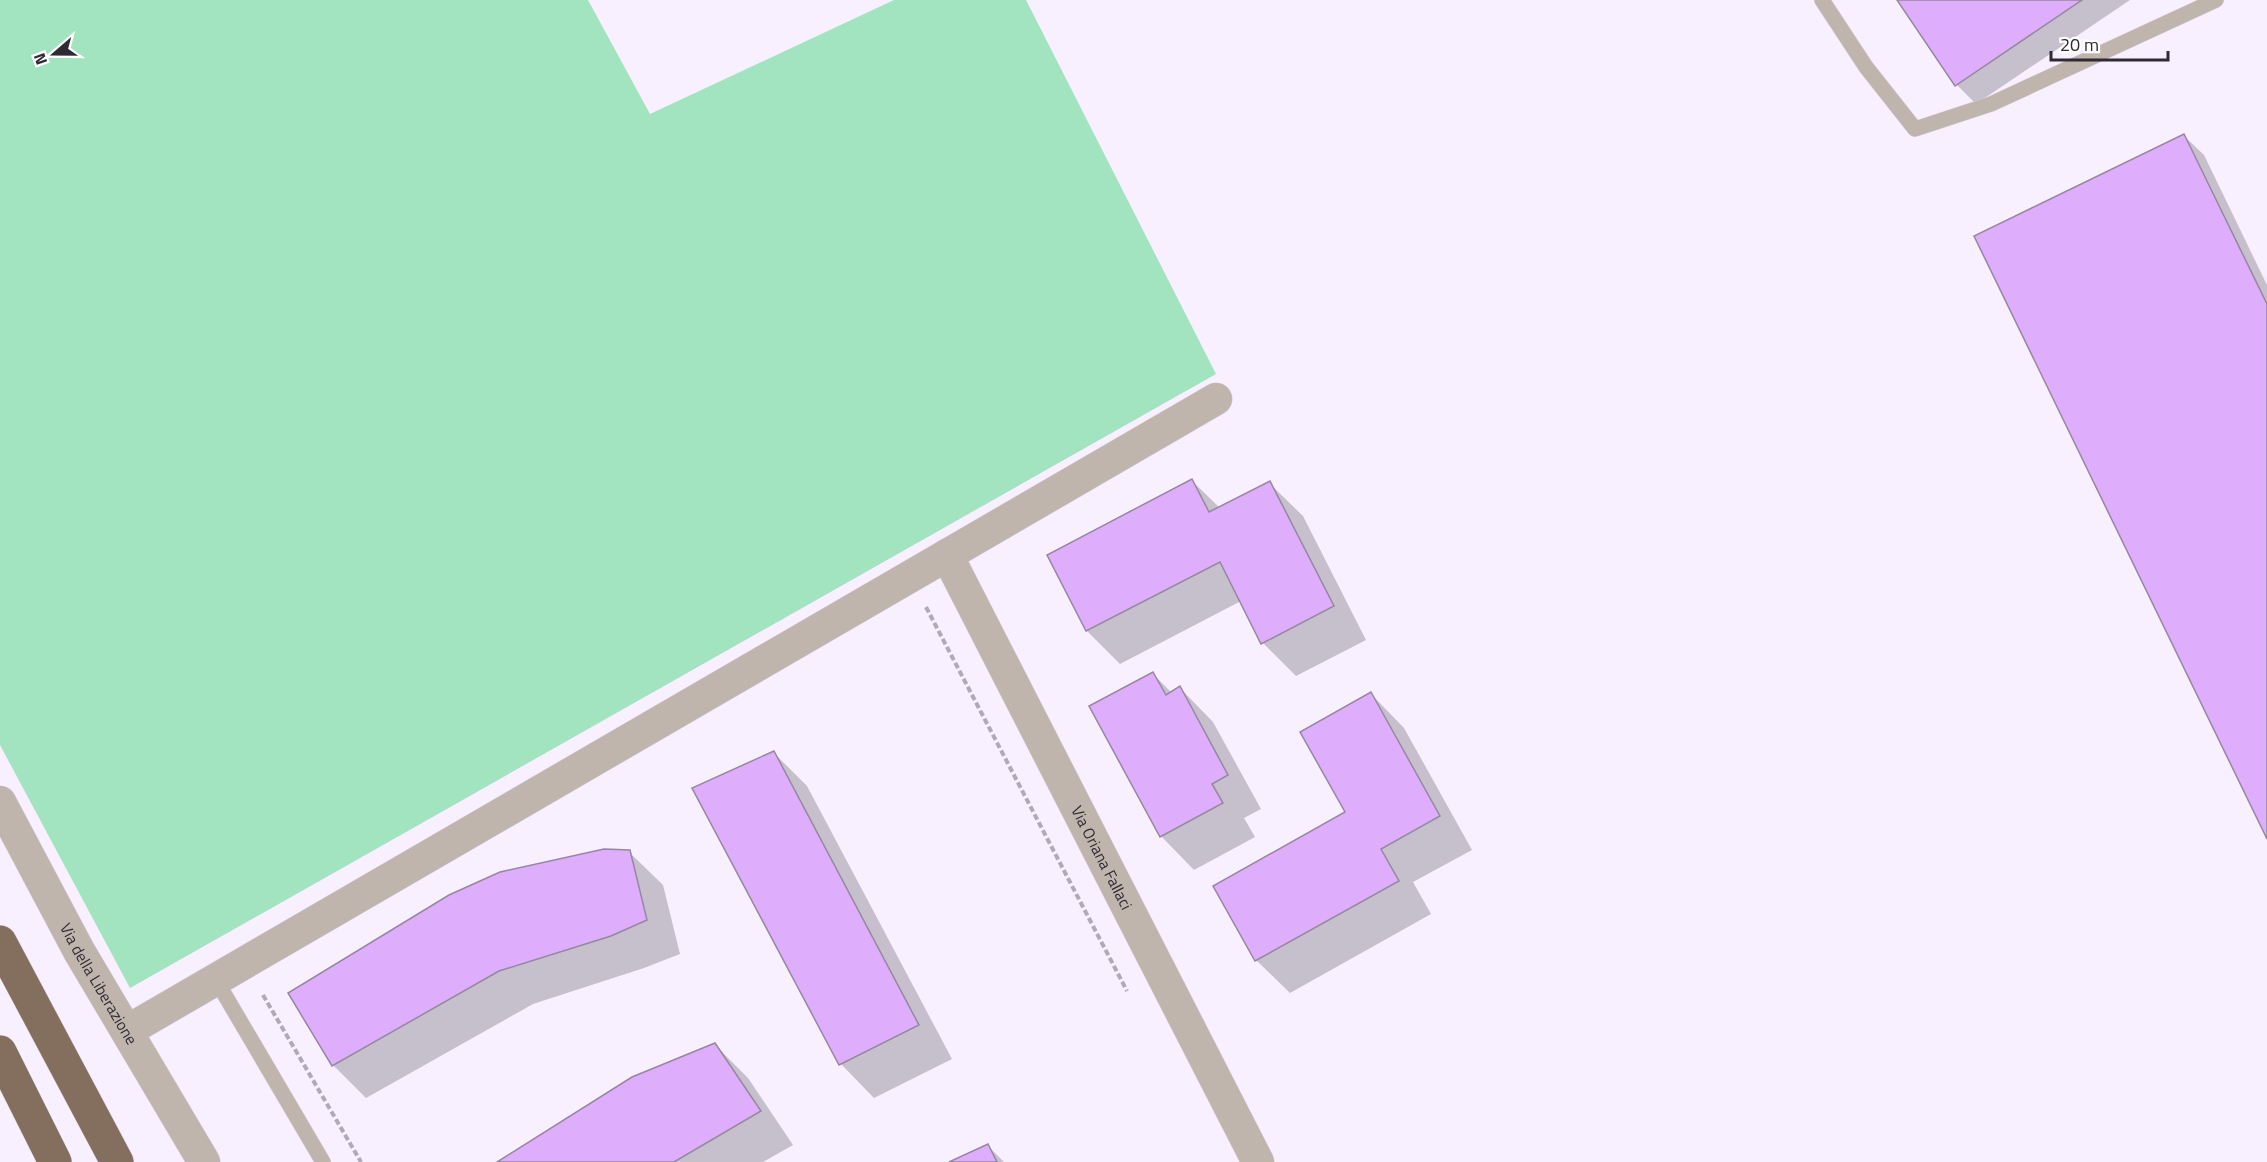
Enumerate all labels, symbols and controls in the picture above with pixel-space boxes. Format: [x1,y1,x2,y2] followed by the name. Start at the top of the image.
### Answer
[24,24,84,84] north arrow
[2051,24,2168,62] scale bar
[2060,31,2099,58] text: 20 m
[27,50,53,68] text: N
[1065,801,1139,914] street label: Via Oriana Fallaci
[54,919,144,1049] street label: Via della Liberazione

